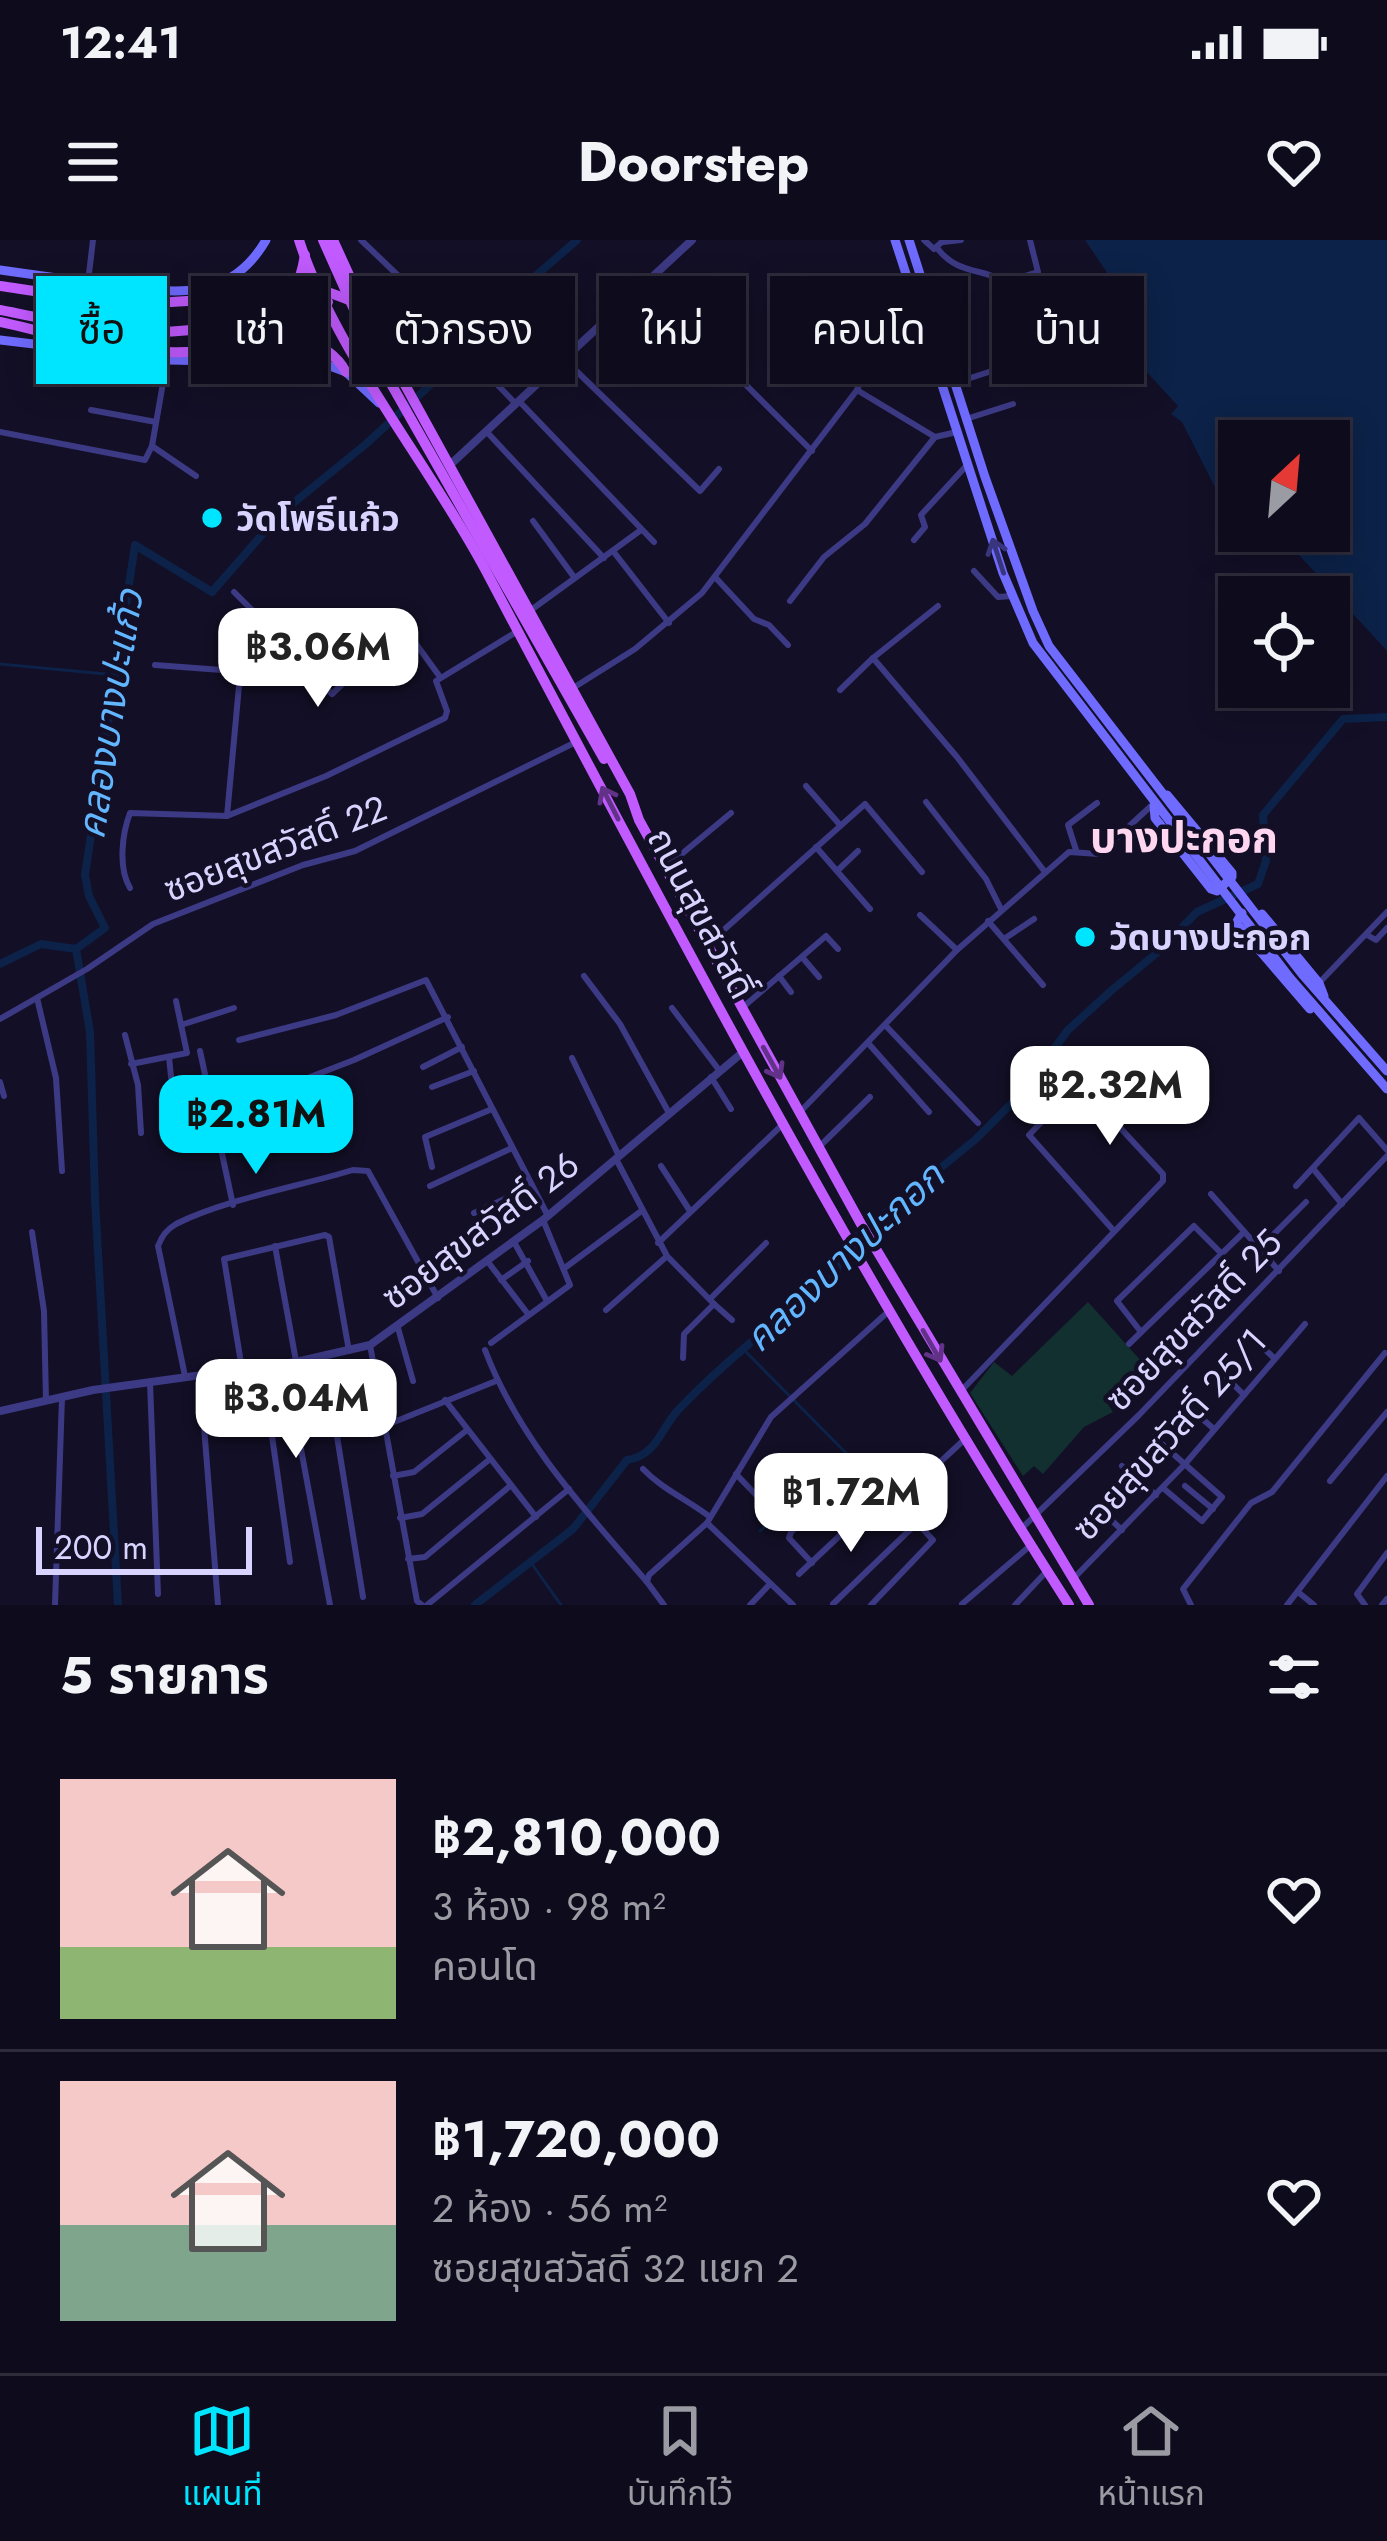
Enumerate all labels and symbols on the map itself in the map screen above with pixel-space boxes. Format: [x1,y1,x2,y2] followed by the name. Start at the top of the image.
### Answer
[1218,420,1350,552] north arrow
[236,492,400,544] place label: วัดโพธิ์แก้ว
[199,505,225,531] marker: วัดโพธิ์แก้ว
[985,538,1007,576] one-way arrow
[62,584,158,843] water label: คลองบางปะแก้ว
[220,608,416,710] pin: ฿3.06M
[156,782,394,914] street label: ซอยสุขสวัสดิ์ 22
[598,786,621,821] one-way arrow
[1090,807,1278,868] district label: บางปะกอก
[635,818,769,1008] street label: ถนนสุขสวัสดิ์
[1109,911,1311,963] place label: วัดบางปะกอก
[1072,924,1098,950] marker: วัดบางปะกอก
[761,1045,784,1080] one-way arrow
[1012,1046,1208,1148] pin: ฿2.32M
[158,1075,354,1177] pin: ฿2.81M
[370,1138,590,1322] street label: ซอยสุขสวัสดิ์ 26
[731,1148,958,1365] water label: คลองบางปะกอก
[1093,1217,1293,1423] street label: ซอยสุขสวัสดิ์ 25
[1059,1316,1279,1552] street label: ซอยสุขสวัสดิ์ 25/1
[921,1328,945,1363] one-way arrow
[198,1359,394,1461] pin: ฿3.04M
[753,1453,949,1555] pin: ฿1.72M
[36,1521,252,1574] scale bar

